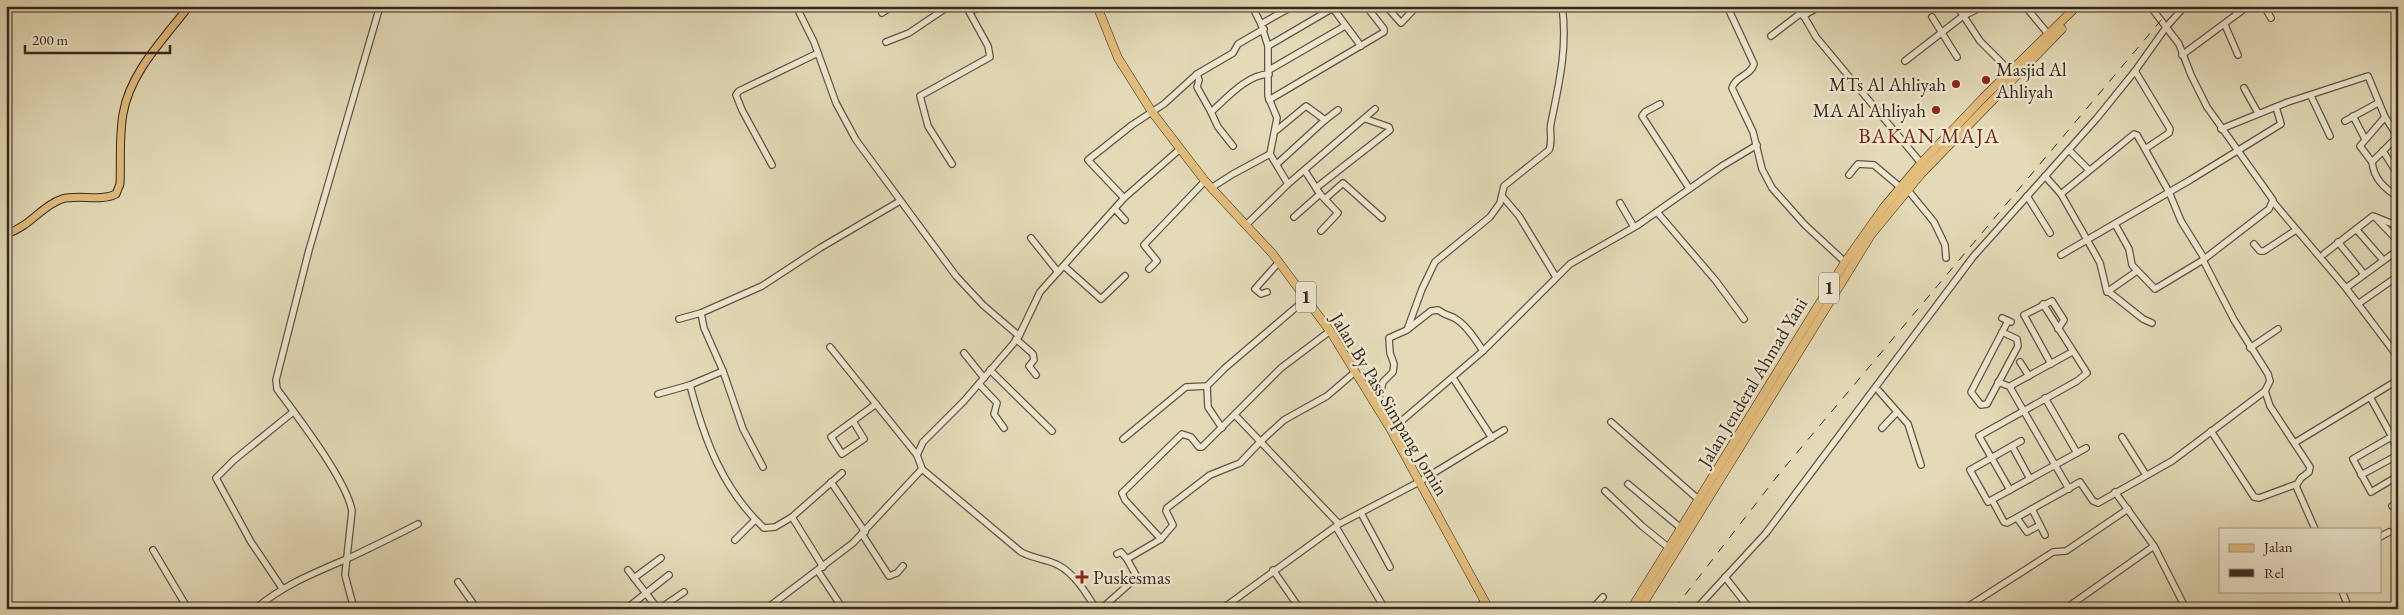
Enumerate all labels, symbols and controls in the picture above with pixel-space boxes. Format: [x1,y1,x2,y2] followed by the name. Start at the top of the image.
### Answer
[25,22,170,54] scale bar
[32,30,69,49] text: 200 m
[1995,57,2067,104] place label: Masjid Al Ahliyah
[1829,72,1946,97] place label: MTs Al Ahliyah
[1980,74,1992,86] marker: Masjid Al Ahliyah
[1950,78,1962,90] marker: MTs Al Ahliyah
[1813,98,1926,123] place label: MA Al Ahliyah
[1930,104,1942,116] marker: MA Al Ahliyah
[1858,122,2000,149] district label: BAKAN MAJA
[1819,272,1839,304] road number: 1
[1296,282,1316,312] road number: 1
[1691,293,1813,473] street label: Jalan Jenderal Ahmad Yani
[1324,306,1454,500] street label: Jalan By Pass Simpang Jomin
[2219,528,2382,592] legend
[2262,537,2293,556] text: Jalan
[2264,563,2285,582] text: Rel
[1093,565,1171,590] place label: Puskesmas
[1075,570,1089,584] marker: Puskesmas

